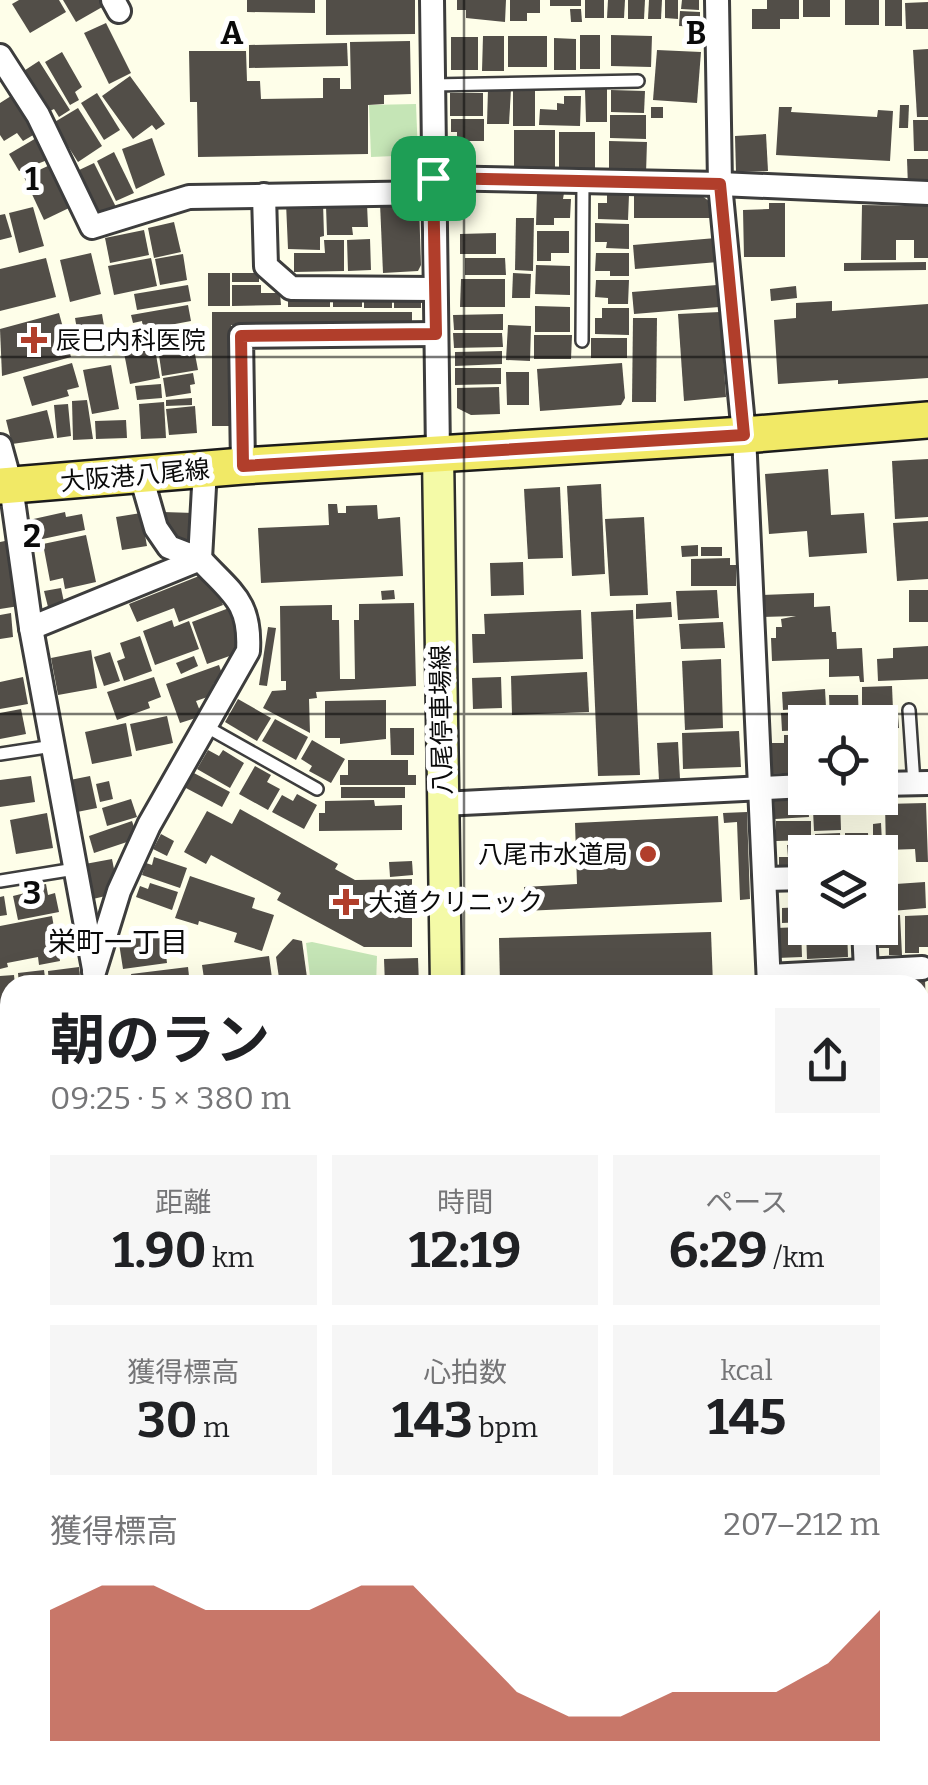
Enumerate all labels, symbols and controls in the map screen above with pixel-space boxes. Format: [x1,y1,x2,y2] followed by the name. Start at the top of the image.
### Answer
[221,14,244,52] text: A
[686,14,706,52] text: B
[391,136,476,221] pin
[406,151,461,206] icon: arrive
[25,160,39,198] text: 1
[56,326,206,356] place label: 辰巳内科医院
[21,327,47,353] marker: 辰巳内科医院
[59,455,211,497] street label: 大阪港八尾線
[23,517,41,555] text: 2
[426,645,458,795] street label: 八尾停車場線
[788,705,898,945] map controls
[788,705,898,815] button: locate
[788,835,898,945] button: layers
[478,840,628,870] place label: 八尾市水道局
[637,843,659,865] marker: 八尾市水道局
[23,874,41,912] text: 3
[368,888,543,918] place label: 大道クリニック
[333,889,359,915] marker: 大道クリニック
[48,926,188,959] district label: 栄町一丁目
[50,1008,270,1074] text: 朝のラン
[775,1008,880,1113] button: share
[50,1079,291,1117] text: 09:25 · 5 × 380 m
[155,1186,211,1219] text: 距離
[437,1186,493,1219] text: 時間
[705,1186,788,1219] text: ペース
[113,1220,206,1280] text: 1.90
[409,1220,521,1280] text: 12:19
[669,1220,768,1280] text: 6:29
[206,1241,254,1274] text: km
[768,1241,825,1274] text: /km
[721,1354,773,1387] text: kcal
[127,1356,239,1389] text: 獲得標高
[423,1356,507,1389] text: 心拍数
[707,1387,786,1447] text: 145
[137,1390,197,1450] text: 30
[392,1390,473,1450] text: 143
[197,1411,230,1444] text: m
[473,1411,538,1444] text: bpm
[723,1505,880,1543] text: 207–212 m
[50,1512,178,1550] text: 獲得標高

